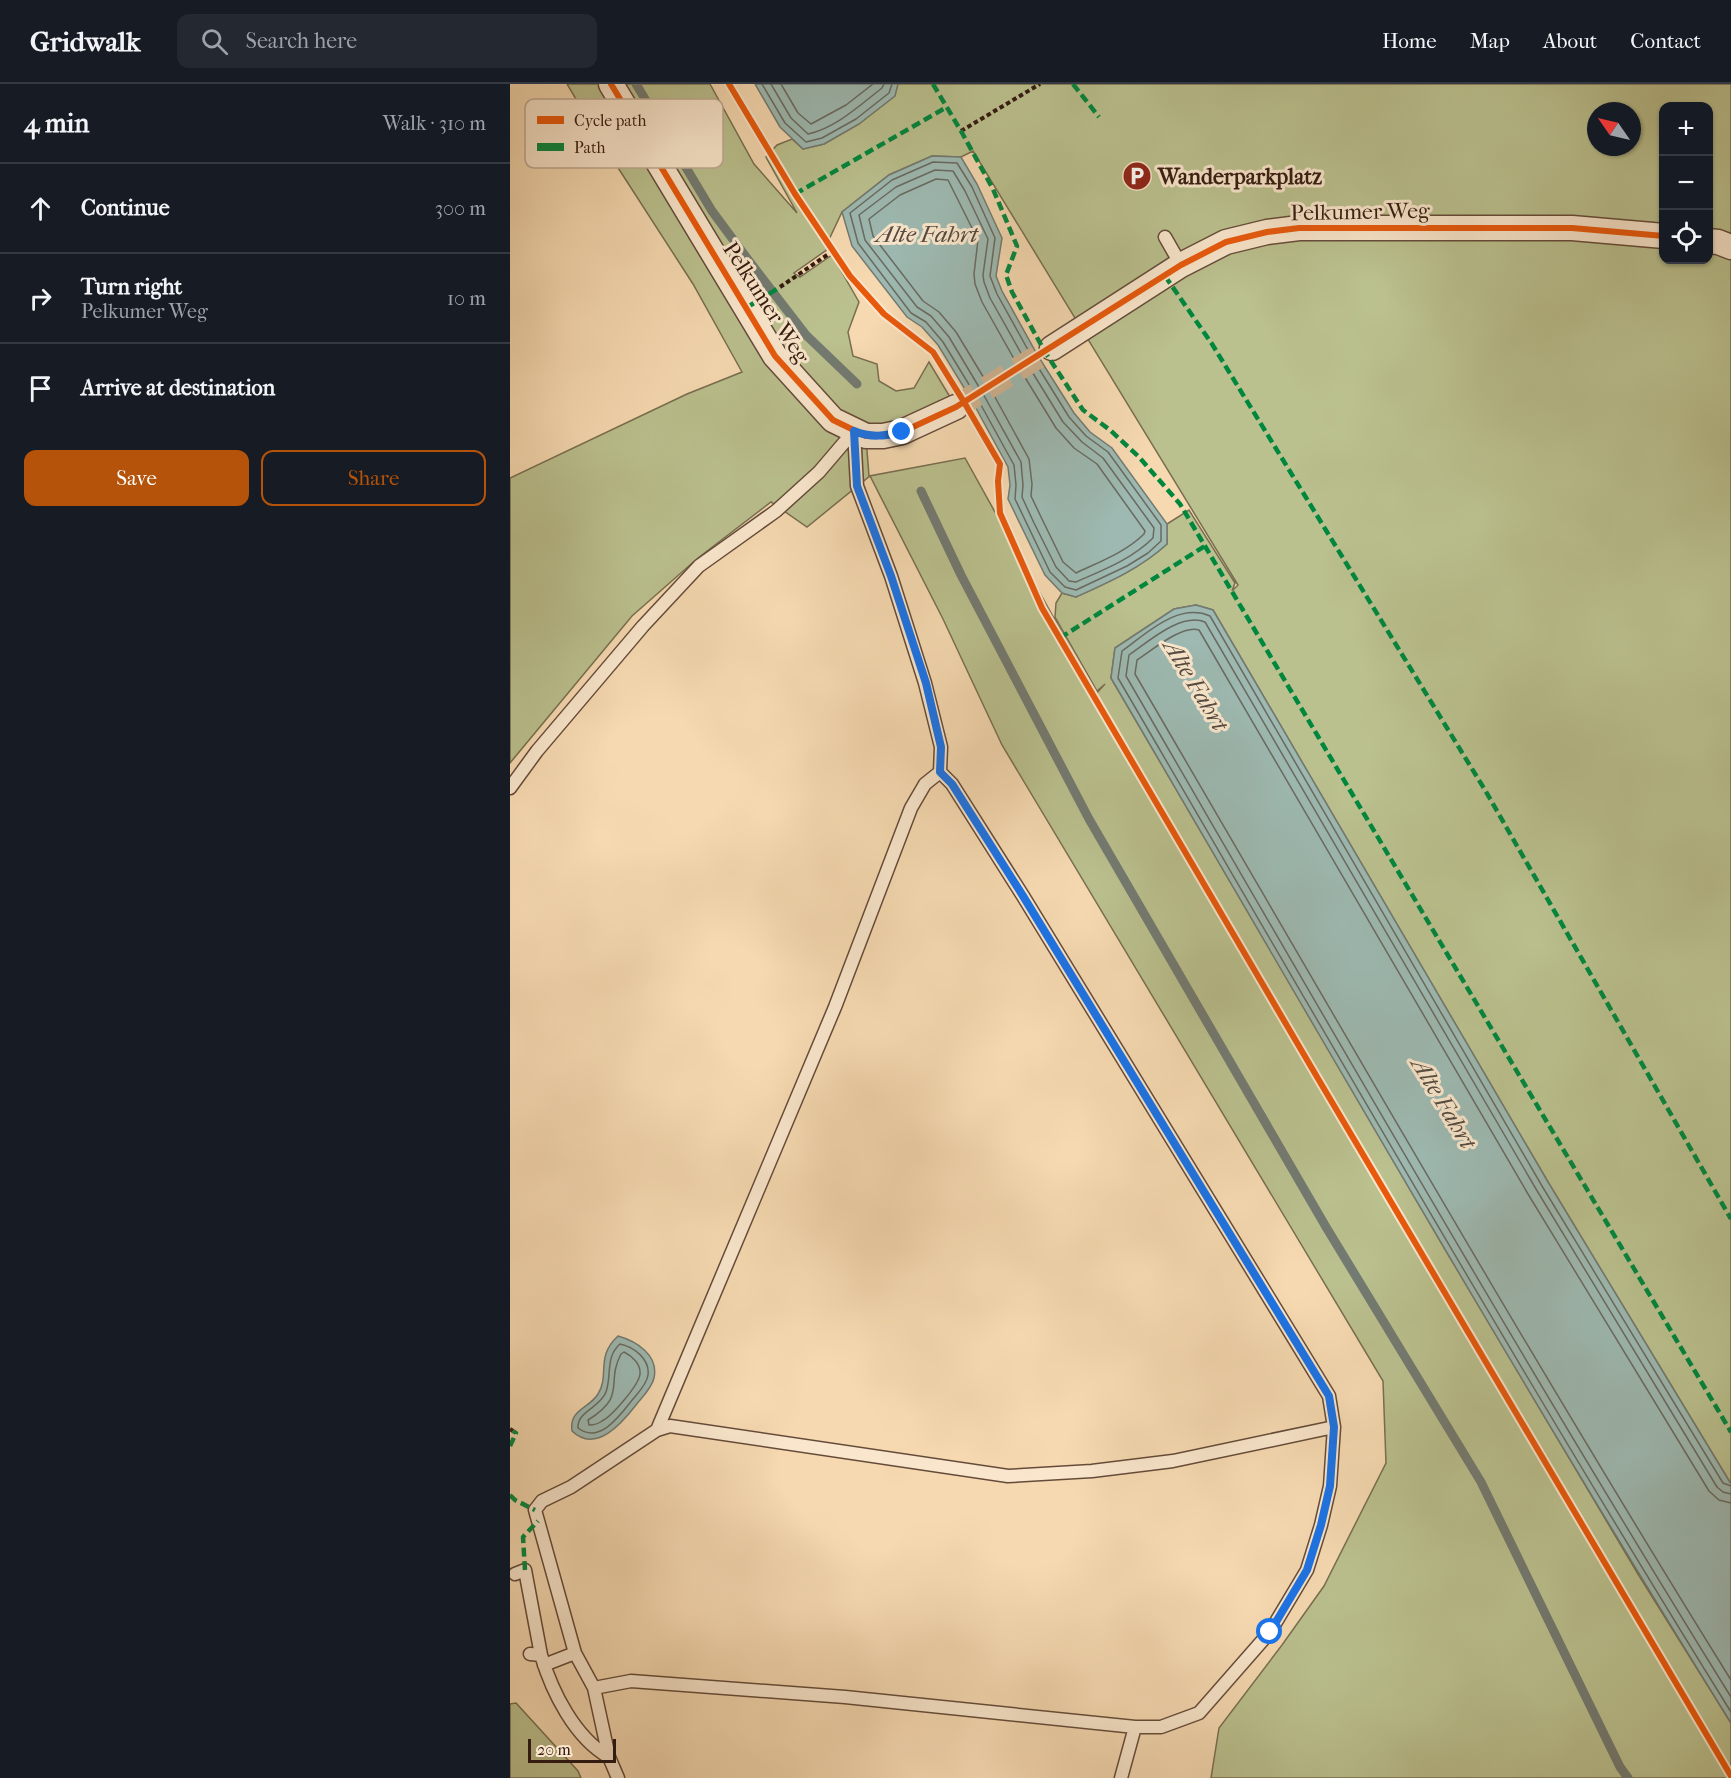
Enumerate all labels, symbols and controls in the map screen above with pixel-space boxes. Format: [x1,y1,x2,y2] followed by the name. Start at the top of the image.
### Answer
[177,14,597,68] search box
[30,25,141,58] text: Gridwalk
[198,25,231,58] icon: search
[246,28,357,54] text: Search here
[1382,29,1437,53] text: Home
[1470,29,1510,53] text: Map
[1543,29,1597,53] text: About
[1630,29,1701,53] text: Contact
[525,99,723,168] legend
[1587,102,1641,156] north arrow
[1659,102,1713,264] map controls
[1659,102,1713,156] button: +
[24,108,89,139] text: 4 min
[574,111,646,130] text: Cycle path
[383,112,486,135] text: Walk · 310 m
[574,138,606,157] text: Path
[1659,156,1713,210] button: −
[1121,160,1153,192] parking icon: Wanderparkplatz
[1157,164,1322,190] place label: Wanderparkplatz
[24,192,57,225] icon: ahead
[81,195,170,221] text: Continue
[435,197,486,220] text: 300 m
[1290,198,1430,226] street label: Pelkumer Weg
[1659,210,1713,264] button: locate
[873,220,980,248] water label: Alte Fahrt
[717,237,815,368] street label: Pelkumer Weg
[81,274,182,300] text: Turn right
[24,282,57,315] icon: right
[447,287,486,310] text: 10 m
[81,300,208,323] text: Pelkumer Weg
[24,372,57,405] icon: arrive
[81,375,275,401] text: Arrive at destination
[888,418,914,444] route end
[24,450,249,506] button: Save
[261,450,486,506] button: Share
[1156,632,1235,737] water label: Alte Fahrt
[1404,1050,1483,1155] water label: Alte Fahrt
[1256,1618,1282,1644] route start
[528,1736,616,1764] scale bar
[537,1740,571,1759] text: 20 m

